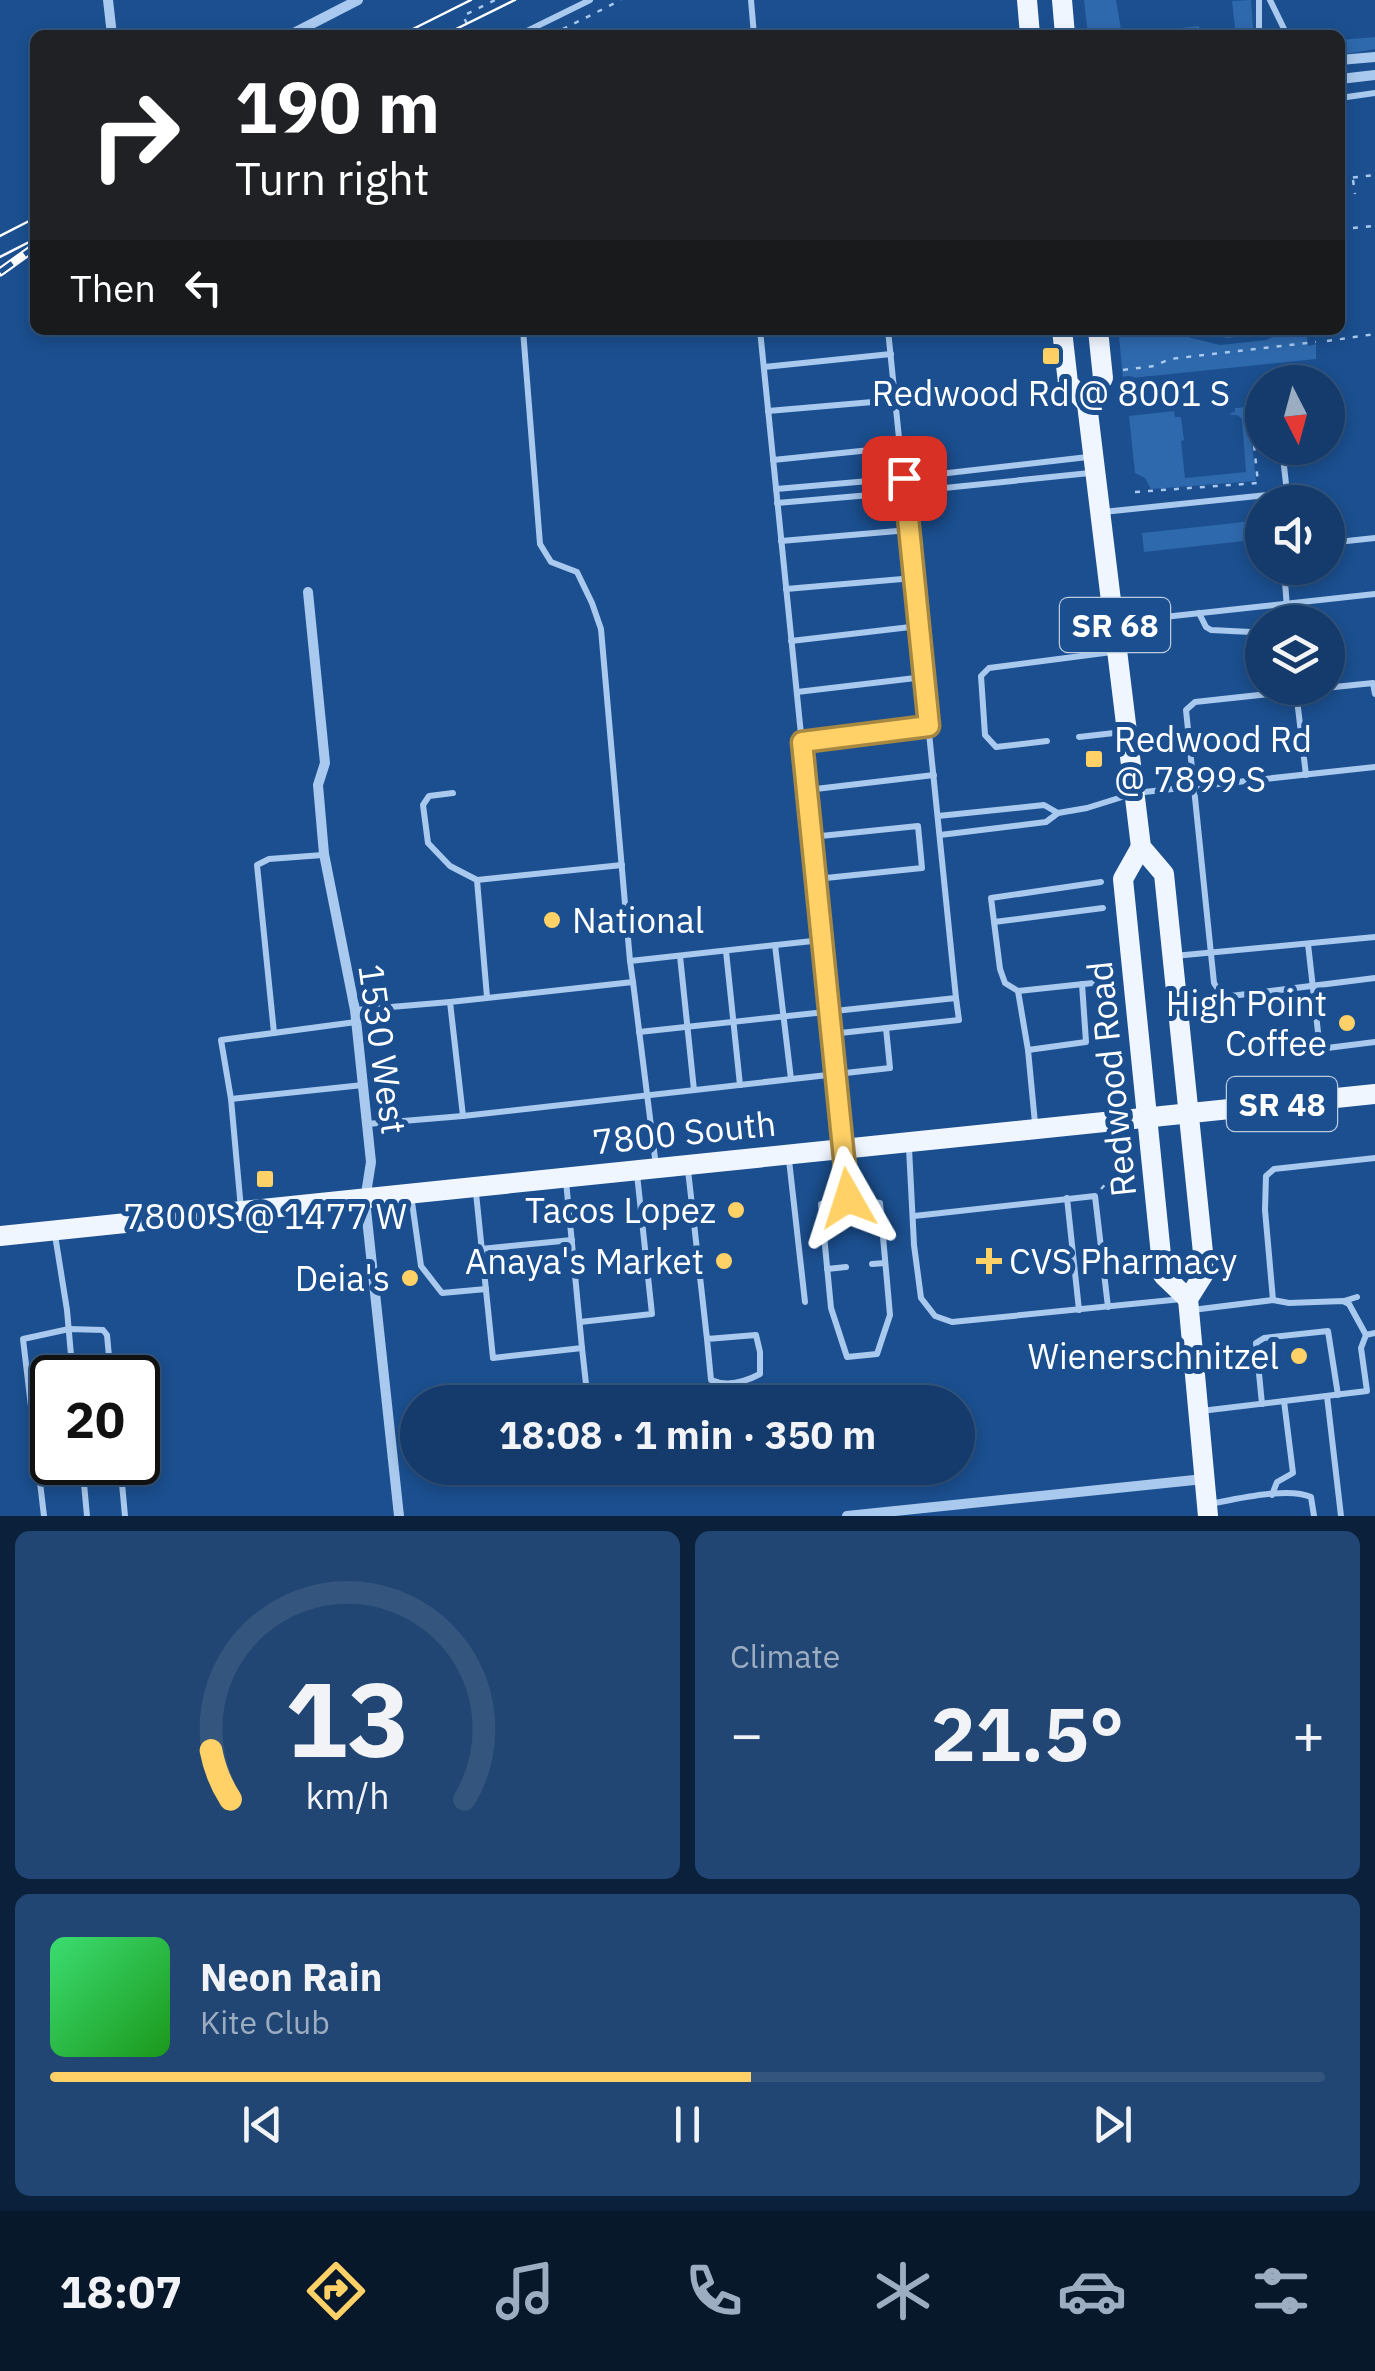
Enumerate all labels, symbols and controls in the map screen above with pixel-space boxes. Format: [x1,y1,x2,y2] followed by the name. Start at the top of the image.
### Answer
[235,61,440,152] text: 190 m
[70,70,200,200] icon: right
[235,149,430,207] text: Turn right
[176,260,231,315] icon: left
[70,263,156,312] text: Then
[1040,345,1062,367] marker: Redwood Rd @ 8001 S
[1245,365,1345,465] north arrow
[1245,365,1345,705] map controls
[872,370,1230,416] place label: Redwood Rd @ 8001 S
[862,436,947,521] pin
[877,451,932,506] icon: arrive
[1245,485,1345,585] button: sound
[1060,598,1170,652] road number: SR 68
[1245,605,1345,705] button: layers
[1114,716,1312,802] place label: Redwood Rd @ 7899 S
[1083,748,1105,770] marker: Redwood Rd @ 7899 S
[572,897,704,943] place label: National
[541,909,563,931] marker: National
[1076,959,1146,1199] street label: Redwood Road
[348,961,418,1137] street label: 1530 West
[1166,980,1327,1066] place label: High Point Coffee
[1336,1012,1358,1034] marker: High Point Coffee
[1227,1077,1337,1131] road number: SR 48
[590,1099,778,1165] street label: 7800 South
[796,1146,900,1250] position arrow
[254,1168,276,1190] marker: 7800 S @ 1477 W
[525,1187,716,1233] place label: Tacos Lopez
[123,1193,407,1239] place label: 7800 S @ 1477 W
[725,1199,747,1221] marker: Tacos Lopez
[465,1238,704,1284] place label: Anaya's Market
[1009,1238,1237,1284] place label: CVS Pharmacy
[713,1250,735,1272] marker: Anaya's Market
[978,1250,1000,1272] marker: CVS Pharmacy
[295,1255,390,1301] place label: Deia's
[399,1267,421,1289] marker: Deia's
[1028,1333,1279,1379] place label: Wienerschnitzel
[1288,1345,1310,1367] marker: Wienerschnitzel
[30,1355,160,1485] speed limit sign: 20
[499,1410,876,1459] text: 18:08 · 1 min · 350 m
[730,1635,840,1677] text: Climate
[285,1650,410,1786] text: 13
[931,1684,1124,1782] text: 21.5°
[730,1698,763,1769] text: −
[1292,1698,1325,1769] text: +
[305,1772,390,1819] text: km/h
[200,1952,382,2001] text: Neon Rain
[200,2001,330,2043] text: Kite Club
[235,2097,290,2152] icon: previous
[660,2097,715,2152] icon: pause
[1085,2097,1140,2152] icon: next
[301,2256,371,2326] icon: directions
[490,2256,560,2326] icon: music
[679,2256,749,2326] icon: phone
[868,2256,938,2326] icon: climate
[1057,2256,1127,2326] icon: car
[1246,2256,1316,2326] icon: filters
[59,2262,182,2320] text: 18:07

